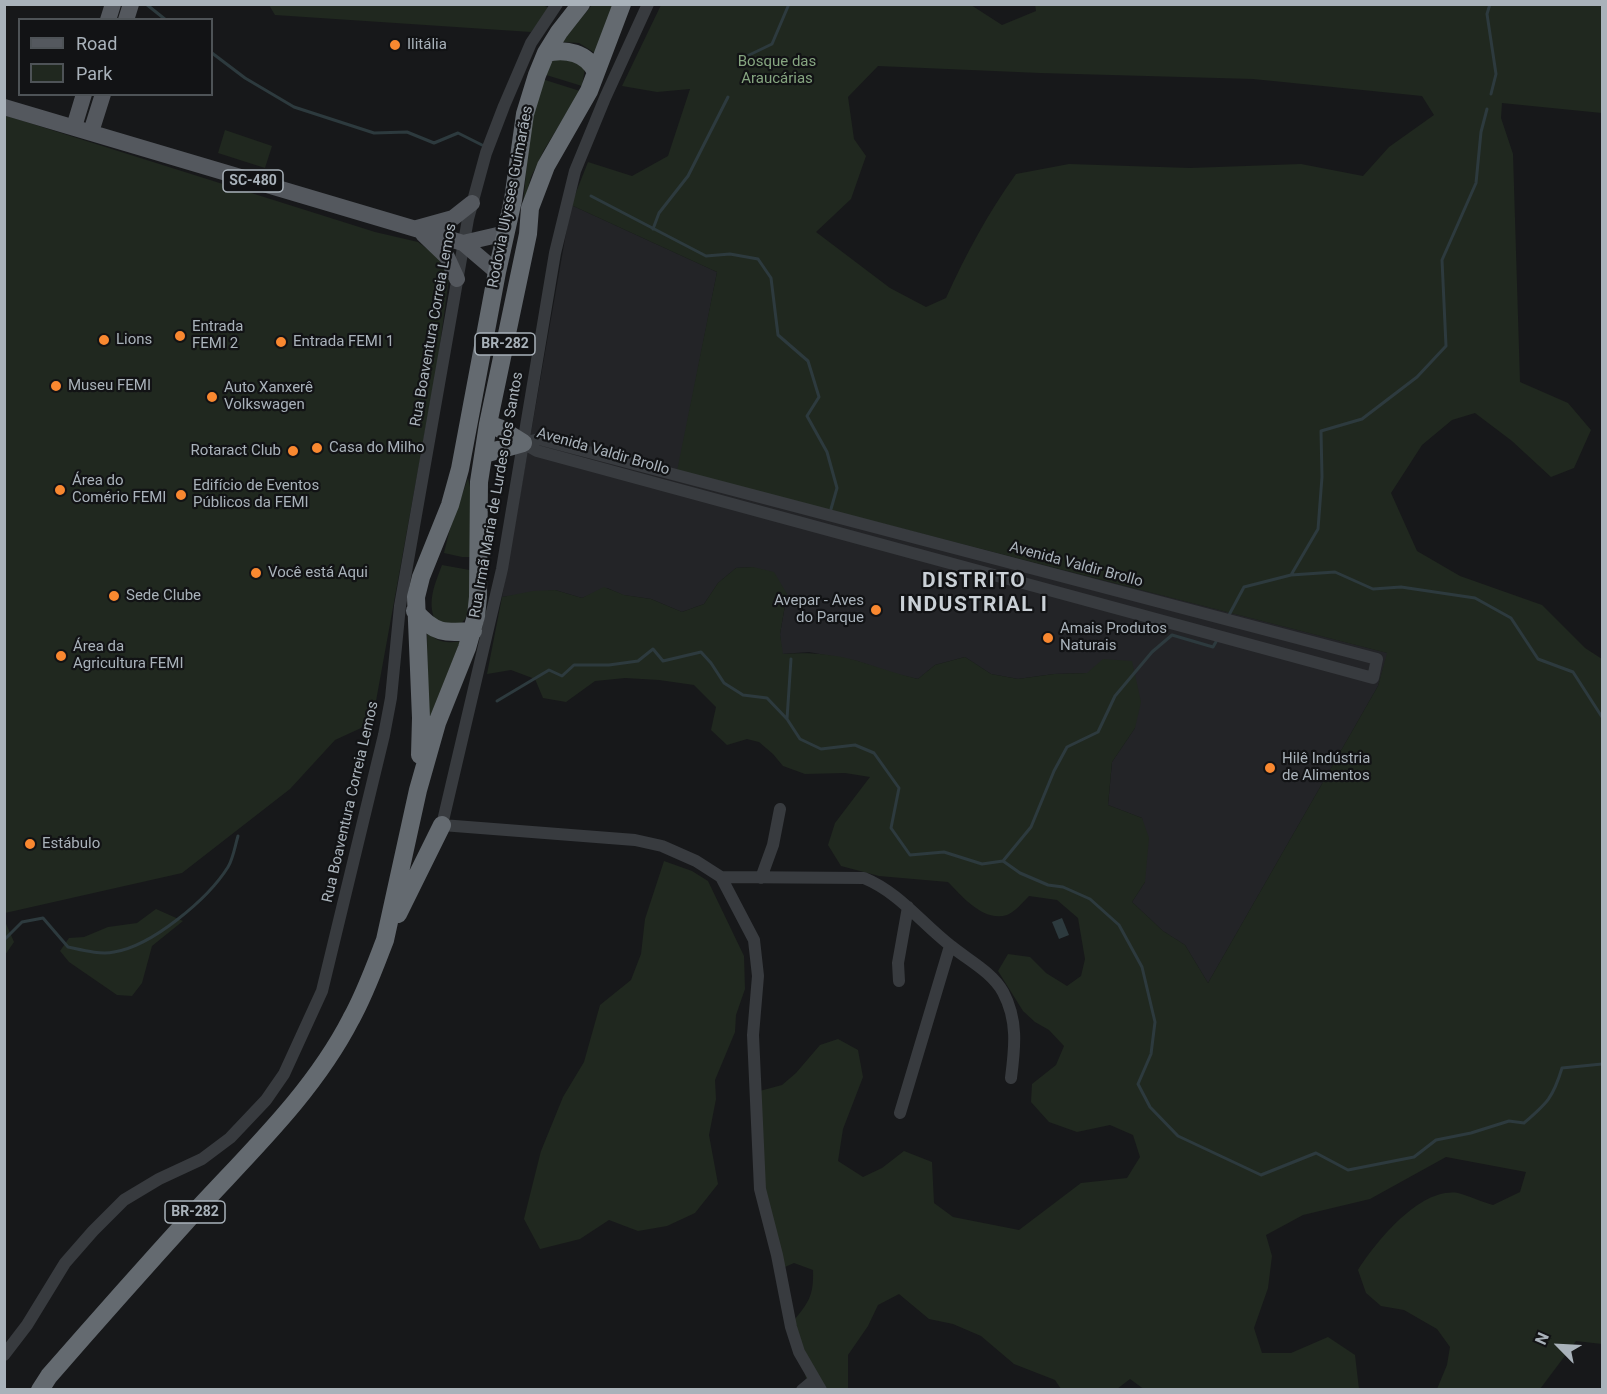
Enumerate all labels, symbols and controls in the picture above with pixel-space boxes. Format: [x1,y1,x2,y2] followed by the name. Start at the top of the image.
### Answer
[18,18,213,96] legend
[76,33,117,54] text: Road
[407,36,447,54] place label: Ilitália
[388,38,402,52] marker: Ilitália
[738,53,816,88] park label: Bosque das Araucárias
[76,63,112,84] text: Park
[485,105,537,289] street label: Rodovia Ulysses Guimarães
[223,170,283,192] road number: SC-480
[407,222,461,428] street label: Rua Boaventura Correia Lemos
[192,318,243,353] place label: Entrada FEMI 2
[173,329,187,343] marker: Entrada FEMI 2
[116,331,152,349] place label: Lions
[97,333,111,347] marker: Lions
[293,333,394,351] place label: Entrada FEMI 1
[475,333,535,355] road number: BR-282
[274,335,288,349] marker: Entrada FEMI 1
[466,371,528,619] street label: Rua Irmã Maria de Lurdes dos Santos
[68,377,151,395] place label: Museu FEMI
[49,379,63,393] marker: Museu FEMI
[224,379,313,414] place label: Auto Xanxerê Volkswagen
[205,390,219,404] marker: Auto Xanxerê Volkswagen
[534,424,672,480] street label: Avenida Valdir Brollo
[329,439,424,457] place label: Casa do Milho
[310,441,324,455] marker: Casa do Milho
[191,442,281,460] place label: Rotaract Club
[286,444,300,458] marker: Rotaract Club
[72,472,166,507] place label: Área do Comério FEMI
[193,477,319,512] place label: Edifício de Eventos Públicos da FEMI
[53,483,67,497] marker: Área do Comério FEMI
[174,488,188,502] marker: Edifício de Eventos Públicos da FEMI
[1007,539,1145,591] street label: Avenida Valdir Brollo
[268,564,368,582] place label: Você está Aqui
[249,566,263,580] marker: Você está Aqui
[899,569,1049,619] district label: DISTRITO INDUSTRIAL I
[126,587,201,605] place label: Sede Clube
[107,589,121,603] marker: Sede Clube
[774,592,864,627] place label: Avepar - Aves do Parque
[869,603,883,617] marker: Avepar - Aves do Parque
[1060,620,1167,655] place label: Amais Produtos Naturais
[1041,631,1055,645] marker: Amais Produtos Naturais
[73,638,184,673] place label: Área da Agricultura FEMI
[54,649,68,663] marker: Área da Agricultura FEMI
[319,700,383,904] street label: Rua Boaventura Correia Lemos
[1282,750,1370,785] place label: Hilê Indústria de Alimentos
[1263,761,1277,775] marker: Hilê Indústria de Alimentos
[42,835,100,853] place label: Estábulo
[23,837,37,851] marker: Estábulo
[165,1201,225,1223] road number: BR-282
[1529,1316,1589,1376] north arrow
[1531,1329,1553,1348] text: N

